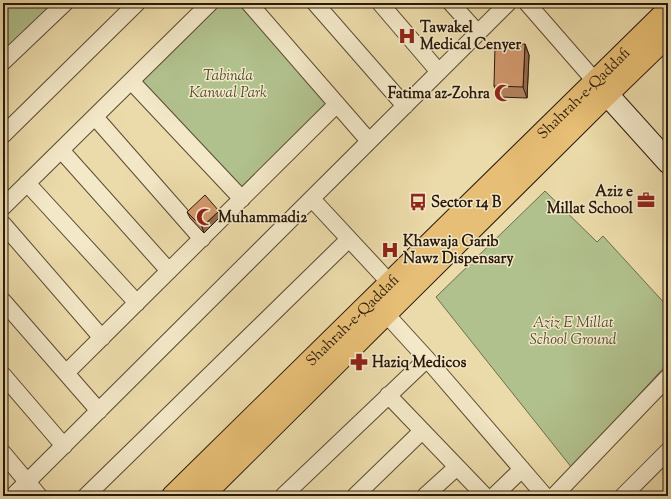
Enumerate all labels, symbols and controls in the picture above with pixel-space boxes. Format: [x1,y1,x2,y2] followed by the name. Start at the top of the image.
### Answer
[420,18,522,56] place label: Tawakel Medical Cenyer
[397,26,417,46] hospital icon: Tawakel Medical Cenyer
[533,44,636,145] street label: Shahrah-e-Qaddafi
[189,66,267,104] park label: Tabinda Kanwal Park
[493,83,513,103] mosque icon: Fatima az-Zohra
[388,84,490,105] place label: Fatima az-Zohra
[547,182,634,220] place label: Aziz e Millat School
[636,190,656,210] office icon: Aziz e Millat School
[408,192,428,212] bus stop icon: Sector 14 B
[431,193,502,214] place label: Sector 14 B
[195,207,215,227] mosque icon: Muhammadi2
[218,208,308,229] place label: Muhammadi2
[403,232,514,270] place label: Khawaja Garib Nawz Dispensary
[380,240,400,260] hospital icon: Khawaja Garib Nawz Dispensary
[302,271,404,372] street label: Shahrah-e-Qaddafi
[530,313,617,351] park label: Aziz E Millat School Ground
[349,352,369,372] pharmacy icon: Haziq Medicos
[372,353,466,374] place label: Haziq Medicos

